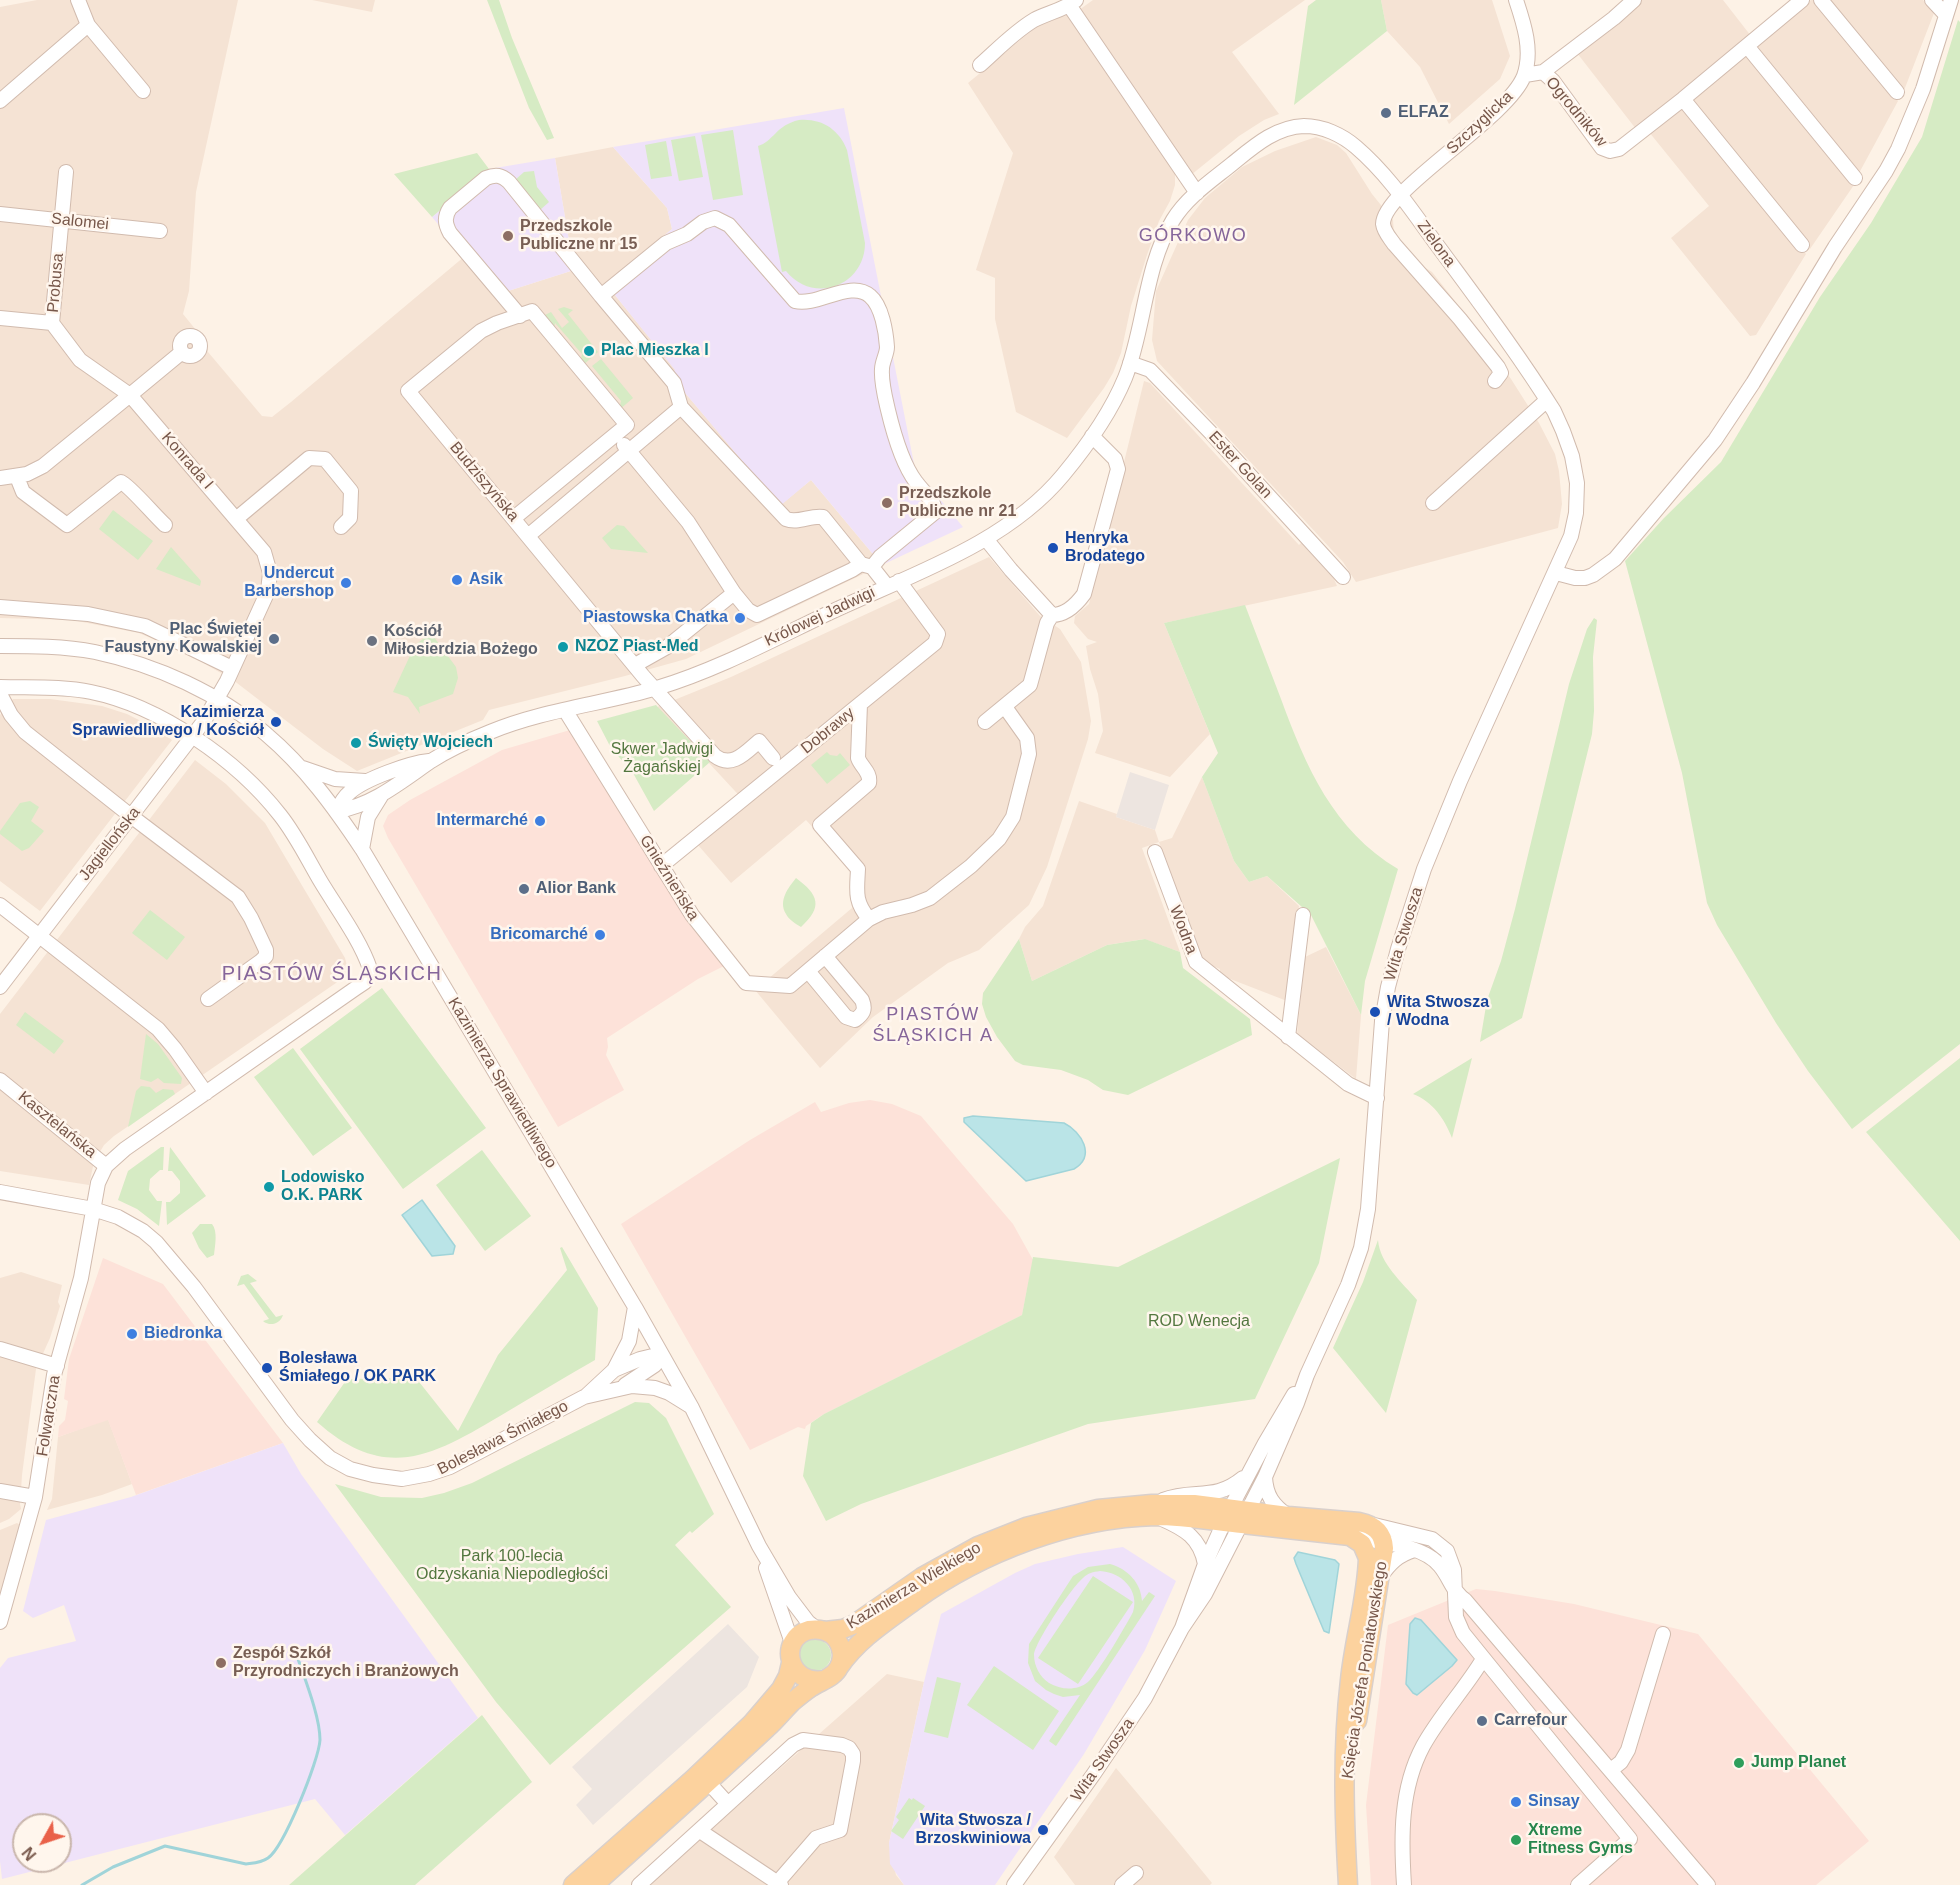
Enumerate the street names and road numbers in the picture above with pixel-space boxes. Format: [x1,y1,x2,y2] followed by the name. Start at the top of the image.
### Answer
[1541,73,1611,151] street label: Ogrodników
[1443,87,1517,159] street label: Szczyglicka
[50,209,110,235] street label: Salomei
[1413,217,1459,271] street label: Zielona
[44,252,68,314] street label: Probusa
[1204,428,1276,502] street label: Ester Golan
[157,429,217,493] street label: Konrada I
[445,438,523,526] street label: Budziszyńska
[762,583,878,651] street label: Królowej Jadwigi
[797,704,859,758] street label: Dobrawy
[75,803,145,885] street label: Jagiellońska
[635,832,703,924] street label: Gnieźnieńska
[1381,885,1427,983] street label: Wita Stwosza
[1165,903,1201,957] street label: Wodna
[443,994,561,1172] street label: Kazimierza Sprawiedliwego
[14,1088,100,1162] street label: Kasztelańska
[33,1374,65,1458] street label: Folwarczna
[434,1397,572,1479] street label: Bolesława Śmiałego
[844,1538,984,1634] street label: Kazimierza Wielkiego
[1338,1560,1392,1780] street label: Księcia Józefa Poniatowskiego
[1067,1715,1139,1805] street label: Wita Stwosza

